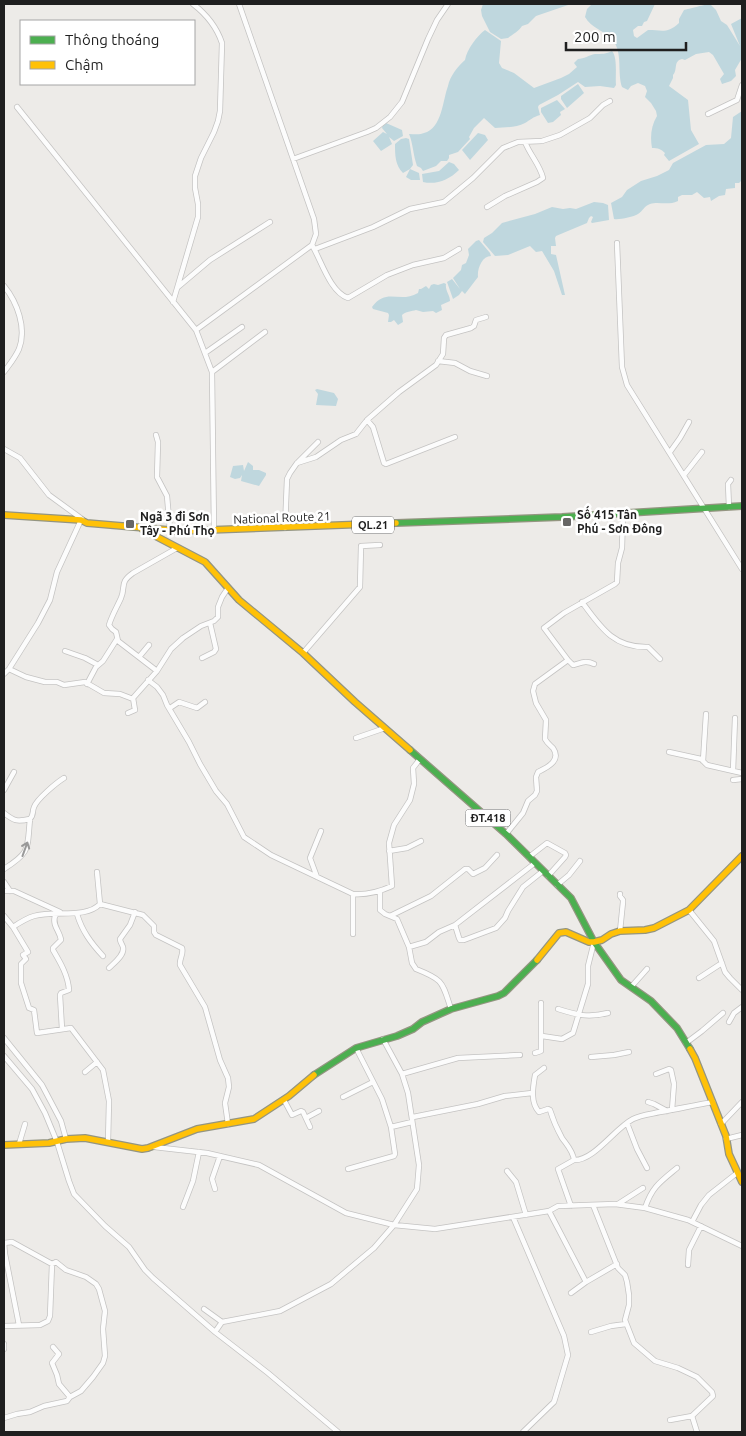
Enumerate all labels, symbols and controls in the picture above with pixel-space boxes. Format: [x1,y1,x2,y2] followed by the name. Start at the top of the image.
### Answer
[20,20,195,85] legend
[566,20,686,52] scale bar
[574,28,616,45] text: 200 m
[65,31,159,48] text: Thông thoáng
[65,56,103,73] text: Chậm
[577,505,662,535] place label: Số 415 Tân Phú - Sơn Đông
[233,509,331,526] street label: National Route 21
[140,510,215,537] place label: Ngã 3 đi Sơn Tây - Phú Thọ
[352,516,394,534] road number: QL.21
[561,516,573,528] marker: Số 415 Tân Phú - Sơn Đông
[124,518,136,530] marker: Ngã 3 đi Sơn Tây - Phú Thọ
[466,810,510,826] road number: ĐT.418
[21,842,30,857] one-way arrow

